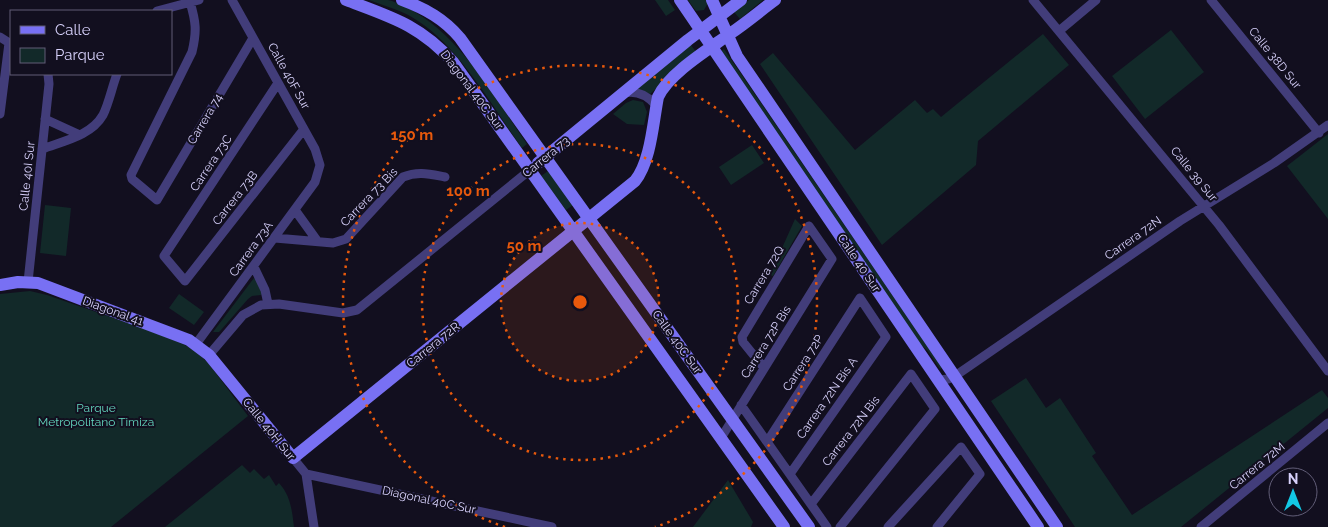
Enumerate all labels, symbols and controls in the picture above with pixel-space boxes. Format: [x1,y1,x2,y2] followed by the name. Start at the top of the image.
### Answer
[10,10,172,75] legend
[55,21,91,39] text: Calle
[1246,24,1305,92] street label: Calle 38D Sur
[265,40,313,112] street label: Calle 40F Sur
[55,46,105,64] text: Parque
[438,48,507,133] street label: Diagonal 40C Sur
[185,91,226,147] street label: Carrera 74
[391,126,433,144] text: 150 m
[187,132,235,194] street label: Carrera 73C
[520,134,572,180] street label: Carrera 73
[16,140,38,212] street label: Calle 40I Sur
[1168,144,1221,205] street label: Calle 39 Sur
[338,165,401,229] street label: Carrera 73 Bis
[210,168,260,228] street label: Carrera 73B
[446,182,490,200] text: 100 m
[1102,213,1164,263] street label: Carrera 72N
[226,219,276,279] street label: Carrera 73A
[834,231,884,295] street label: Calle 40 Sur
[506,237,542,255] text: 50 m
[741,243,787,307] street label: Carrera 72Q
[571,293,589,311] centre of rings
[81,294,145,328] street label: Diagonal 41
[738,303,794,381] street label: Carrera 72P Bis
[649,307,705,377] street label: Calle 40C Sur
[404,319,463,371] street label: Carrera 72R
[780,332,827,394] street label: Carrera 72P
[793,354,861,442] street label: Carrera 72N Bis A
[819,393,883,469] street label: Carrera 72N Bis
[240,395,299,463] street label: Calle 40H Sur
[38,401,154,429] park label: Parque Metropolitano Timiza
[1227,439,1287,493] street label: Carrera 72M
[1268,467,1318,517] north arrow
[1288,471,1298,487] text: N
[381,483,478,517] street label: Diagonal 40C Sur

